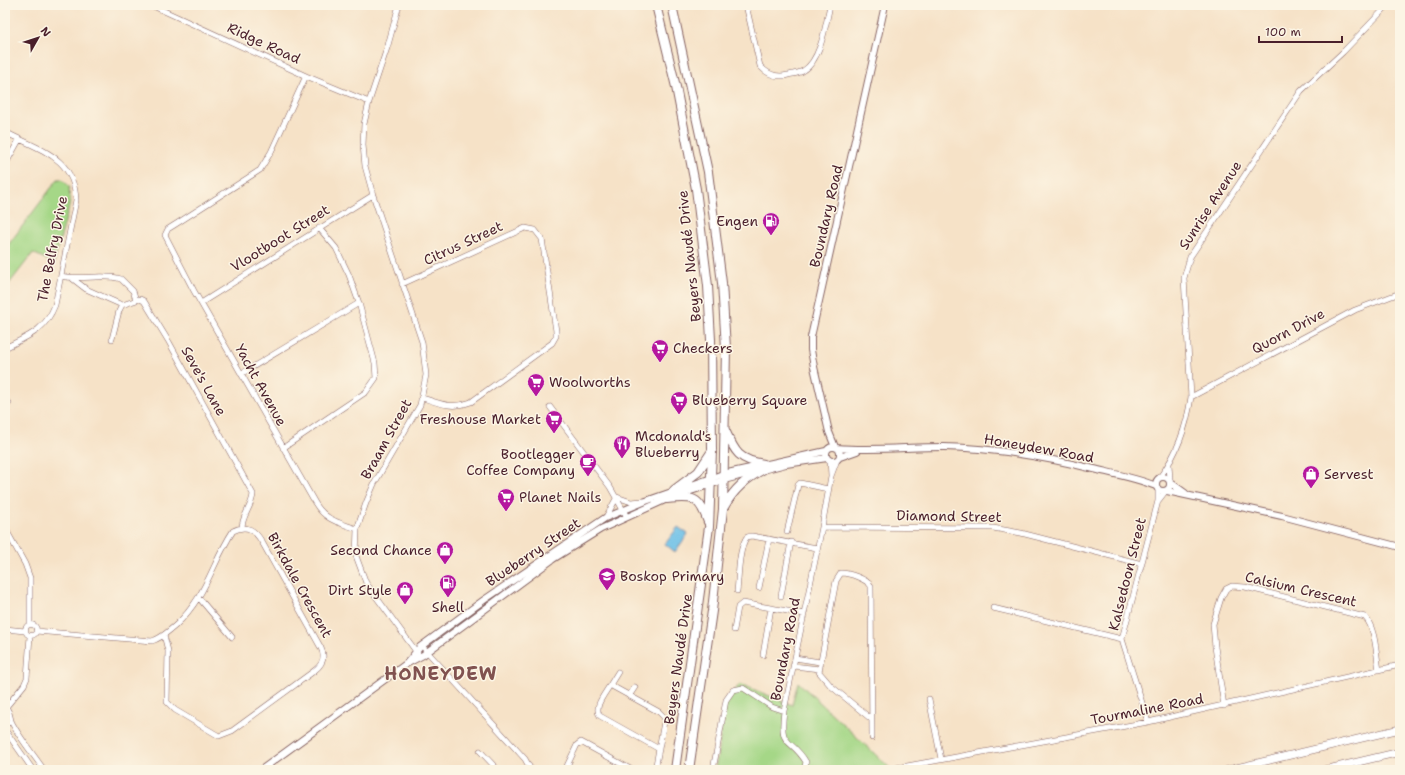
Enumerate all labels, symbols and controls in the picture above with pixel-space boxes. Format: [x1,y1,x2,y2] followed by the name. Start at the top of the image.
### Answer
[18,18,58,58] north arrow
[225,18,303,68] street label: Ridge Road
[1259,18,1342,44] scale bar
[37,24,54,40] text: N
[1265,24,1301,40] text: 100 m
[1175,157,1245,253] street label: Sunrise Avenue
[805,163,847,269] street label: Boundary Road
[673,189,705,323] street label: Beyers Naudé Drive
[33,194,71,304] street label: The Belfry Drive
[227,200,333,276] street label: Vlootboot Street
[761,211,781,236] fuel station icon: Engen
[716,212,758,230] place label: Engen
[421,217,505,269] street label: Citrus Street
[1248,304,1328,358] street label: Quorn Drive
[650,338,670,363] supermarket icon: Checkers
[673,339,733,357] place label: Checkers
[231,341,291,429] street label: Yacht Avenue
[178,343,231,419] street label: Seve's Lane
[526,372,546,397] supermarket icon: Woolworths
[549,373,631,391] place label: Woolworths
[669,390,689,415] supermarket icon: Blueberry Square
[692,391,807,409] place label: Blueberry Square
[356,396,416,482] street label: Braam Street
[544,409,564,434] supermarket icon: Freshouse Market
[420,410,541,428] place label: Freshouse Market
[635,427,712,461] place label: Mcdonald's Blueberry
[983,429,1096,467] street label: Honeydew Road
[612,434,632,459] restaurant icon: Mcdonald's Blueberry
[466,445,575,479] place label: Bootlegger Coffee Company
[578,452,598,477] cafe icon: Bootlegger Coffee Company
[1301,464,1321,489] shop icon: Servest
[1324,465,1374,483] place label: Servest
[496,487,516,512] supermarket icon: Planet Nails
[519,488,601,506] place label: Planet Nails
[896,506,1002,526] street label: Diamond Street
[482,514,584,590] street label: Blueberry Street
[1104,515,1150,633] street label: Kalsedoon Street
[264,529,336,641] street label: Birkdale Crescent
[435,540,455,565] shop icon: Second Chance
[330,541,432,559] place label: Second Chance
[597,566,617,591] school or university icon: Boskop Primary
[620,567,724,585] place label: Boskop Primary
[1243,567,1359,611] street label: Calsium Crescent
[438,573,458,598] fuel station icon: Shell
[395,580,415,605] shop icon: Dirt Style
[328,581,392,599] place label: Dirt Style
[660,592,696,726] street label: Beyers Naudé Drive
[766,596,804,702] street label: Boundary Road
[432,598,465,616] place label: Shell
[384,662,498,686] district label: HONEYDEW
[1089,689,1205,729] street label: Tourmaline Road

